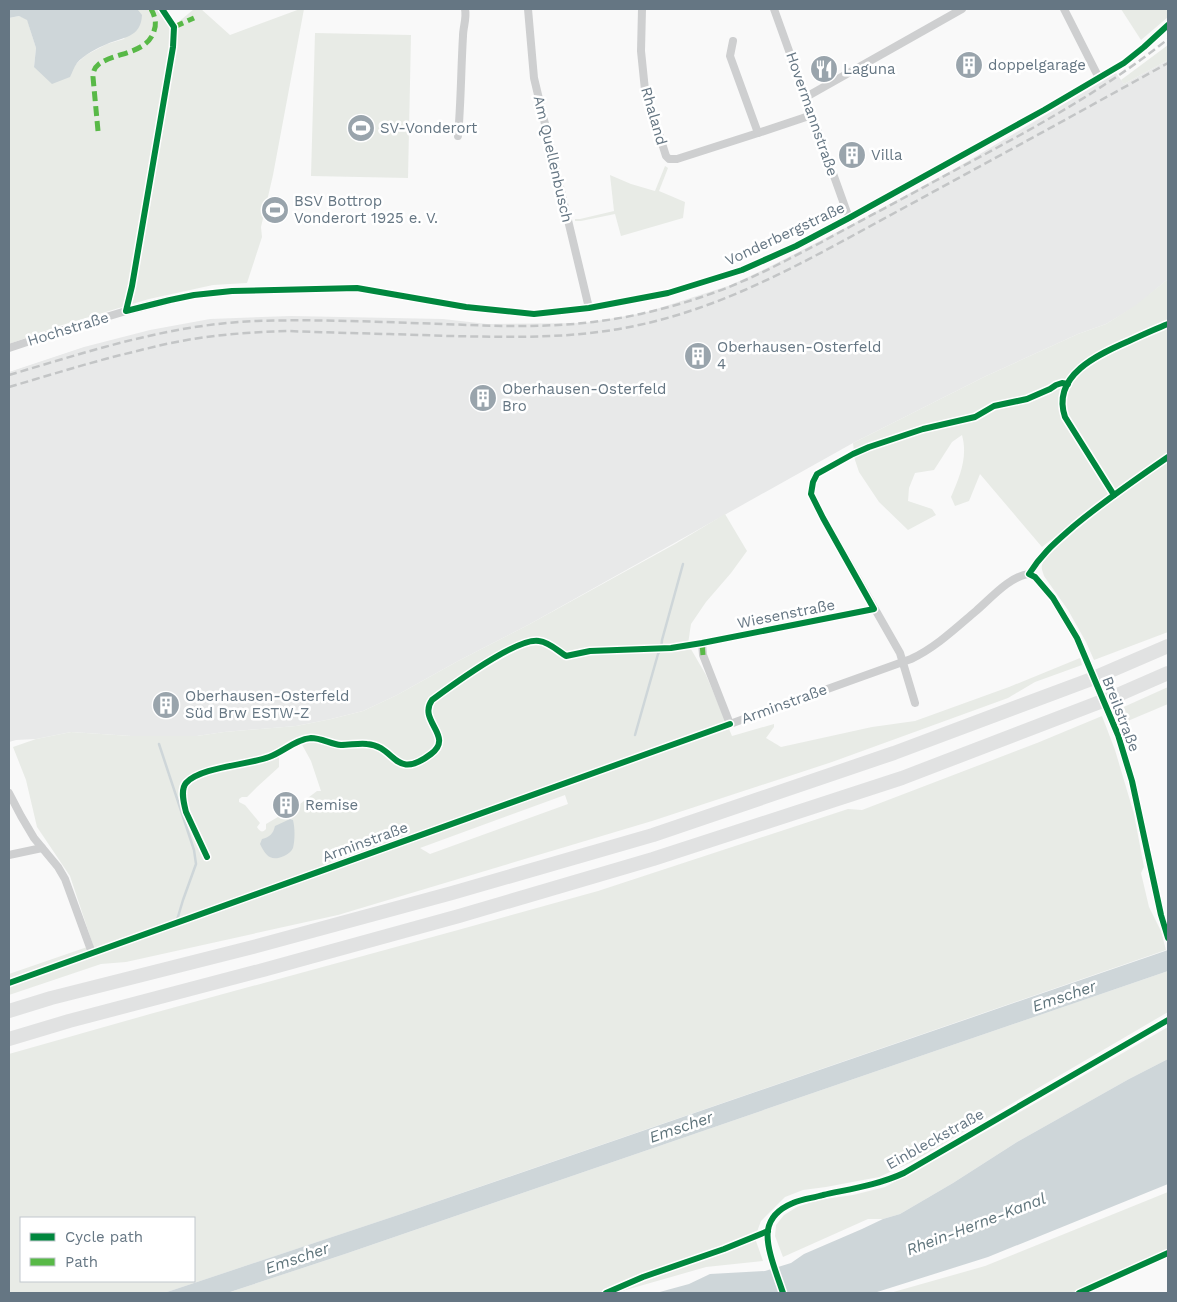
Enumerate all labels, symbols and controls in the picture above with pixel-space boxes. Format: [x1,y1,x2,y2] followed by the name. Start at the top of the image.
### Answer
[782,49,842,179] street label: Hovermannstraße
[954,50,984,80] building icon: doppelgarage
[809,54,839,84] restaurant icon: Laguna
[988,56,1086,74] place label: doppelgarage
[843,60,896,78] place label: Laguna
[637,85,671,147] street label: Rhaland
[530,94,576,224] street label: Am Quellenbusch
[346,113,376,143] sports icon: SV-Vonderort
[380,119,478,137] place label: SV-Vonderort
[837,140,867,170] building icon: Villa
[871,146,903,164] place label: Villa
[294,192,438,227] place label: BSV Bottrop Vonderort 1925 e. V.
[260,195,290,225] sports icon: BSV Bottrop Vonderort 1925 e. V.
[722,198,848,270] street label: Vonderbergstraße
[25,308,111,350] street label: Hochstraße
[717,338,881,373] place label: Oberhausen-Osterfeld 4
[683,341,713,371] building icon: Oberhausen-Osterfeld 4
[502,380,666,415] place label: Oberhausen-Osterfeld Bro
[468,383,498,413] building icon: Oberhausen-Osterfeld Bro
[735,596,837,632] street label: Wiesenstraße
[1098,674,1144,754] street label: Breilstraße
[739,680,829,728] street label: Arminstraße
[185,687,349,722] place label: Oberhausen-Osterfeld Süd Brw ESTW-Z
[151,690,181,720] building icon: Oberhausen-Osterfeld Süd Brw ESTW-Z
[271,790,301,820] building icon: Remise
[305,796,358,814] place label: Remise
[320,818,410,866] street label: Arminstraße
[1030,976,1099,1016] water label: Emscher
[883,1105,987,1173] street label: Einbleckstraße
[647,1107,716,1147] water label: Emscher
[904,1189,1049,1259] water label: Rhein-Herne-Kanal
[20,1217,195,1282] legend
[65,1228,143,1246] text: Cycle path
[263,1238,332,1278] water label: Emscher
[65,1253,98,1271] text: Path

